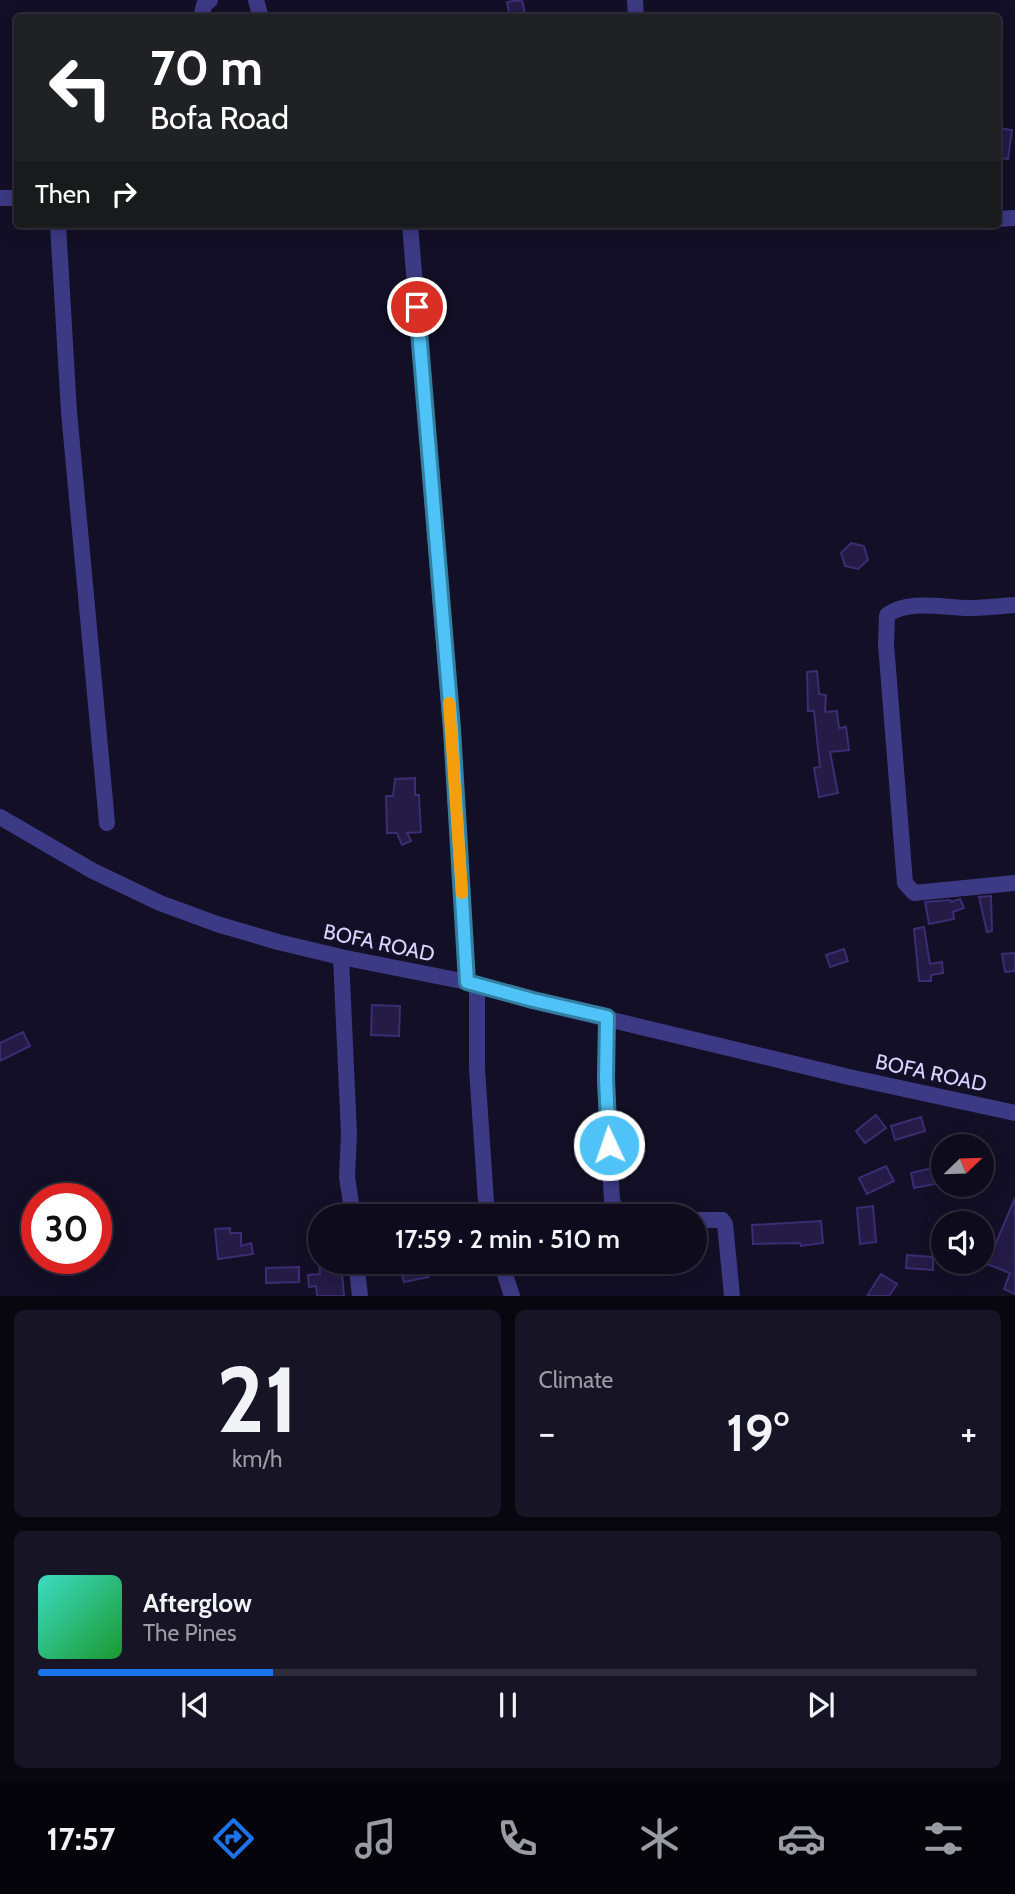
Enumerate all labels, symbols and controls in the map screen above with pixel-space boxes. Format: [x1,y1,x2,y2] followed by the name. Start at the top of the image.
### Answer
[150,38,263,97] text: 70 m
[35,42,126,133] icon: left
[150,98,289,137] text: Bofa Road
[105,175,143,213] icon: right
[35,178,91,210] text: Then
[387,277,447,337] pin
[398,288,436,326] icon: arrive
[321,919,437,966] street label: BOFA ROAD
[873,1049,989,1096] street label: BOFA ROAD
[572,1108,646,1182] position arrow
[931,1134,994,1197] north arrow
[931,1134,994,1274] map controls
[21,1183,112,1274] speed limit sign: 30
[931,1211,994,1274] button: sound
[395,1223,620,1255] text: 17:59 · 2 min · 510 m
[216,1344,298,1455] text: 21
[539,1366,613,1394] text: Climate
[726,1401,789,1464] text: 19°
[539,1409,555,1456] text: −
[960,1409,977,1456] text: +
[232,1445,282,1473] text: km/h
[143,1587,252,1619] text: Afterglow
[143,1619,237,1647] text: The Pines
[176,1686,214,1724] icon: previous
[489,1686,527,1724] icon: pause
[802,1686,840,1724] icon: next
[209,1814,258,1863] icon: directions
[351,1814,400,1863] icon: music
[493,1814,542,1863] icon: phone
[635,1814,684,1863] icon: climate
[777,1814,826,1863] icon: car
[919,1814,968,1863] icon: filters
[47,1819,115,1858] text: 17:57

